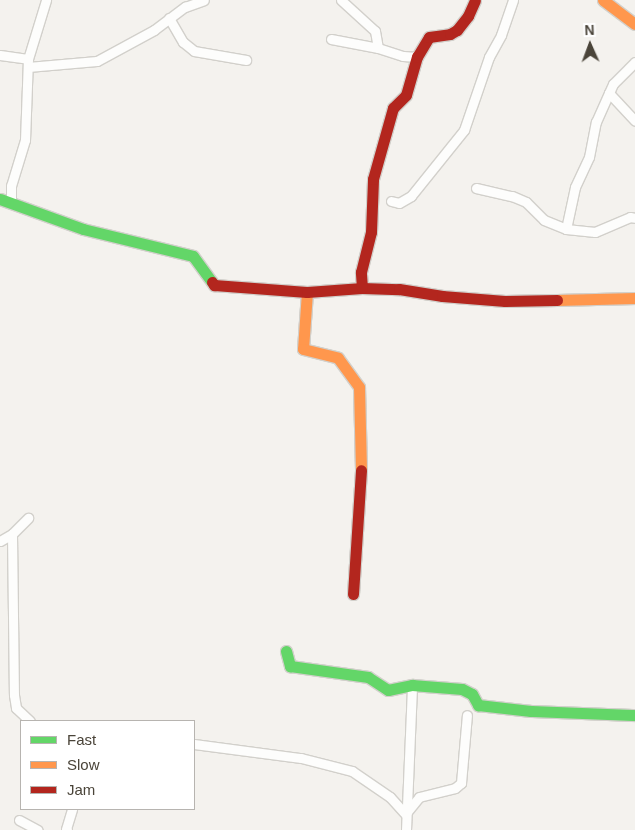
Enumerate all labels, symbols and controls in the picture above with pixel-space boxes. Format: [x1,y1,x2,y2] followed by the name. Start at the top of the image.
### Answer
[565,20,615,70] north arrow
[584,22,595,38] text: N
[20,720,195,810] legend
[67,731,96,748] text: Fast
[67,756,100,773] text: Slow
[67,781,95,798] text: Jam

